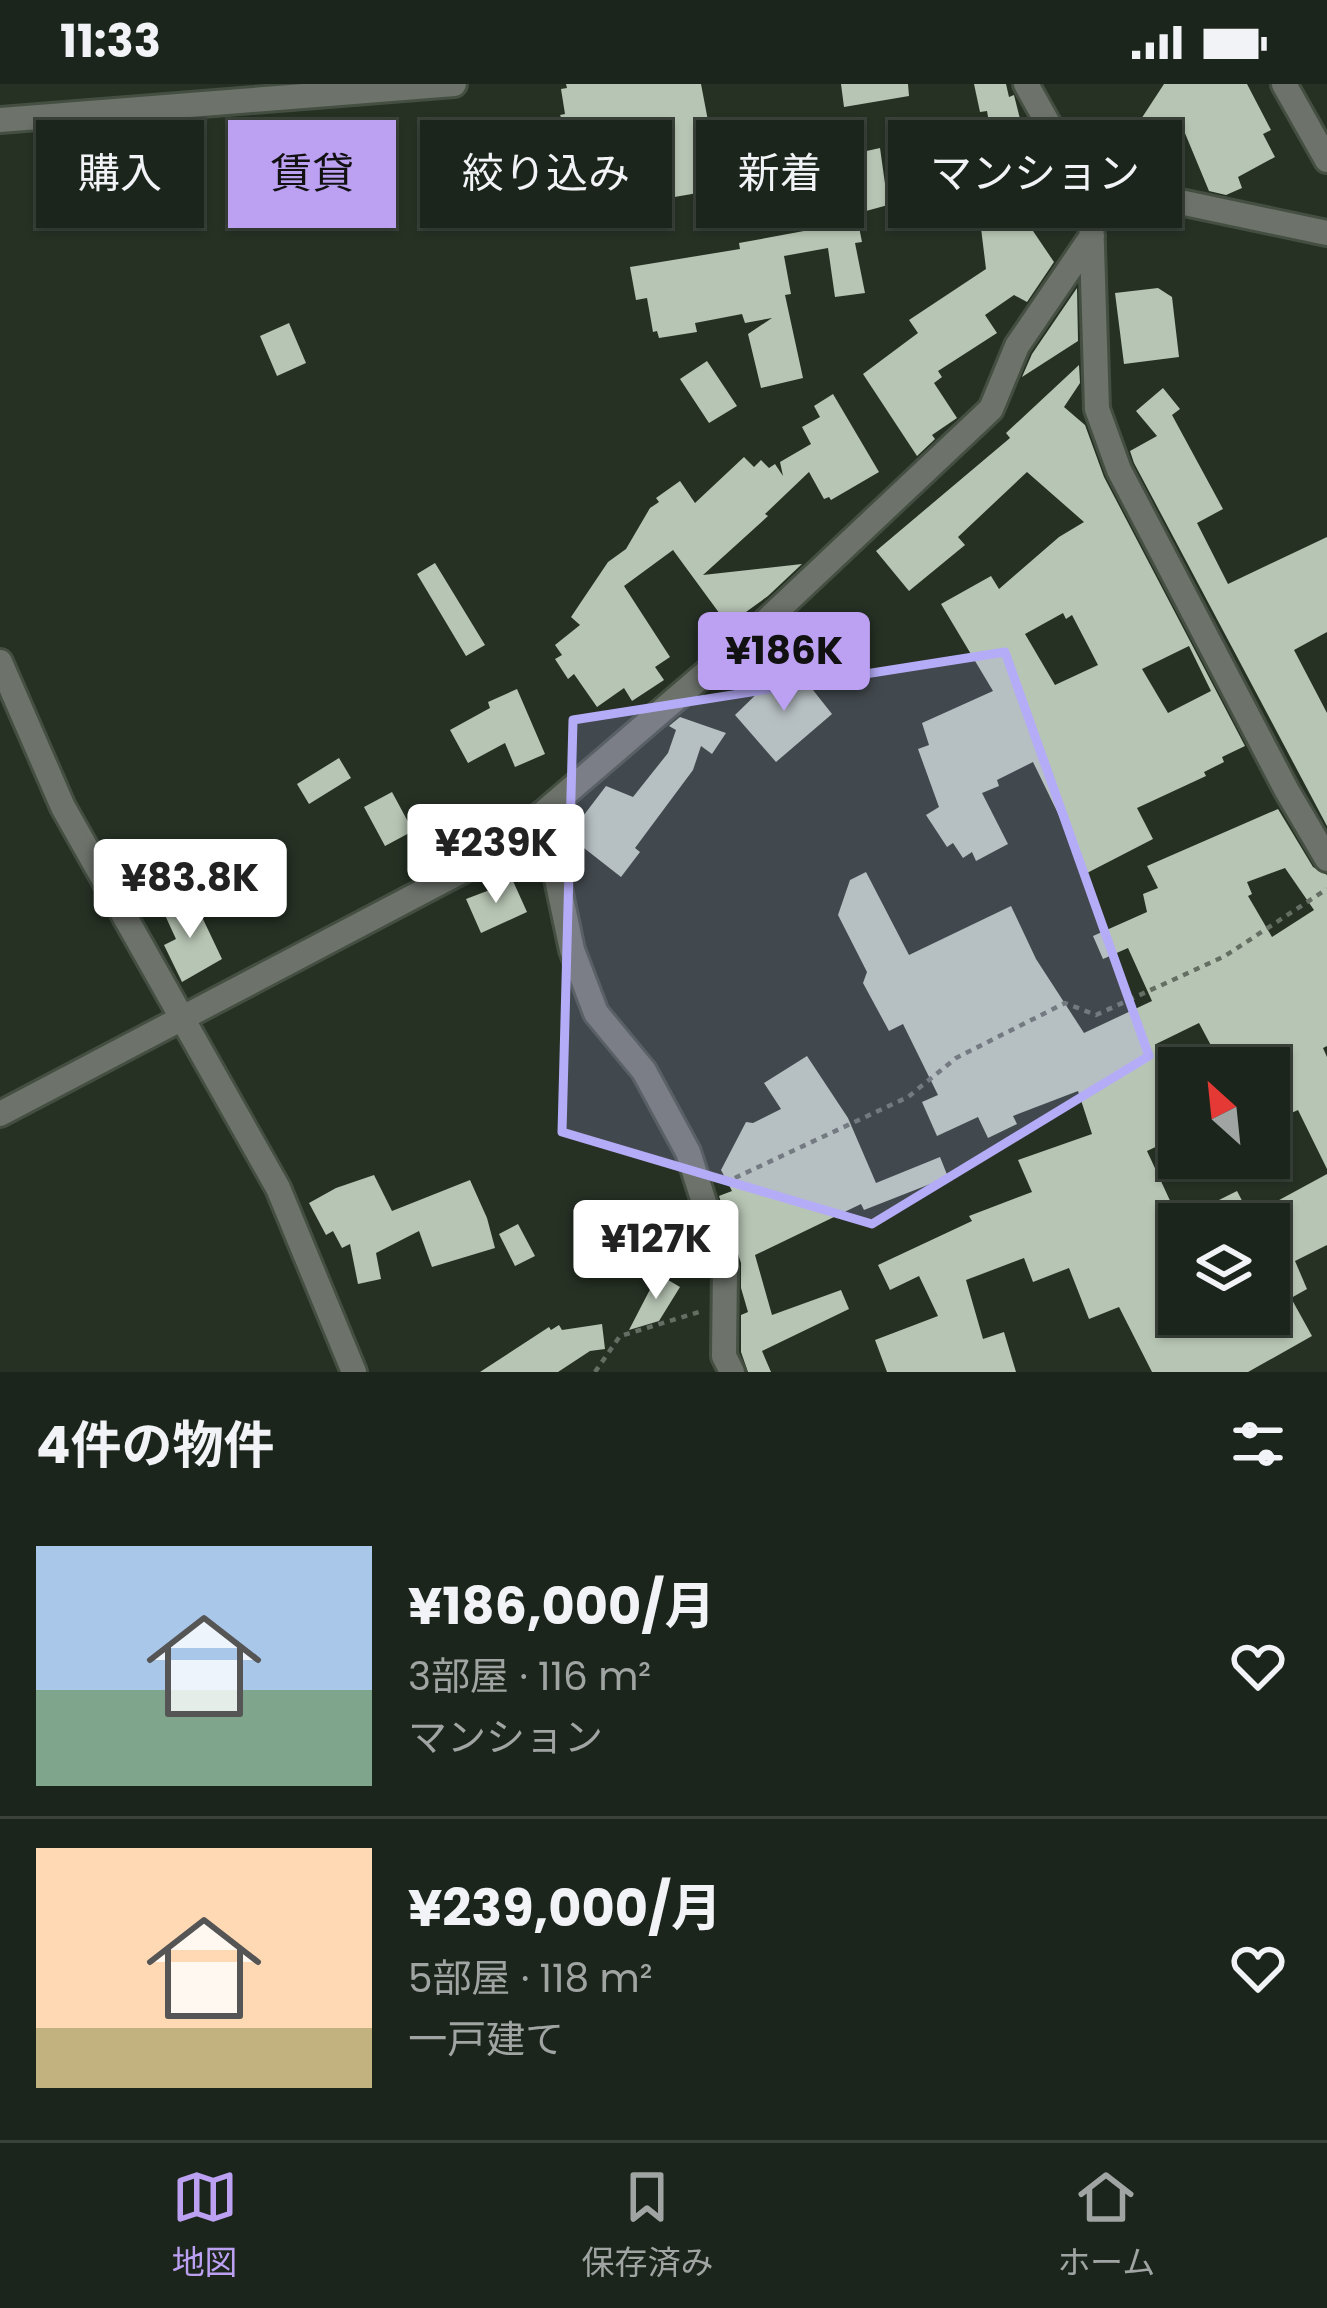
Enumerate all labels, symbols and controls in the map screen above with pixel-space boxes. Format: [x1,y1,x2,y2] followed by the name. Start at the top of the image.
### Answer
[60,10,161,73] text: 11:33
[36,120,204,228] chip: 購入
[228,120,396,228] chip: 賃貸
[420,120,672,228] chip: 絞り込み
[696,120,864,228] chip: 新着
[888,120,1182,228] chip: マンション
[700,612,868,714] pin: ¥186K
[725,623,843,678] text: ¥186K
[412,804,580,906] pin: ¥239K
[434,815,558,870] text: ¥239K
[92,839,288,941] pin: ¥83.8K
[121,850,259,905] text: ¥83.8K
[1158,1047,1290,1179] north arrow
[1158,1047,1290,1335] map controls
[572,1200,740,1302] pin: ¥127K
[1158,1203,1290,1335] button: layers
[600,1211,712,1266] text: ¥127K
[36,1409,275,1481] text: 4件の物件
[1225,1411,1291,1477] icon: filters
[408,1570,715,1642] text: ¥186,000/月
[132,1594,276,1738] icon: home
[1225,1633,1291,1699] icon: heart
[408,1649,651,1704] text: 3部屋 · 116 m²
[408,1710,603,1765] text: マンション
[408,1872,722,1944] text: ¥239,000/月
[132,1896,276,2040] icon: home
[1225,1935,1291,2001] icon: heart
[408,1951,653,2006] text: 5部屋 · 118 m²
[408,2012,564,2067] text: 一戸建て
[172,2164,238,2288] tab: 地図
[581,2164,713,2288] tab: 保存済み
[1057,2164,1155,2288] tab: ホーム

